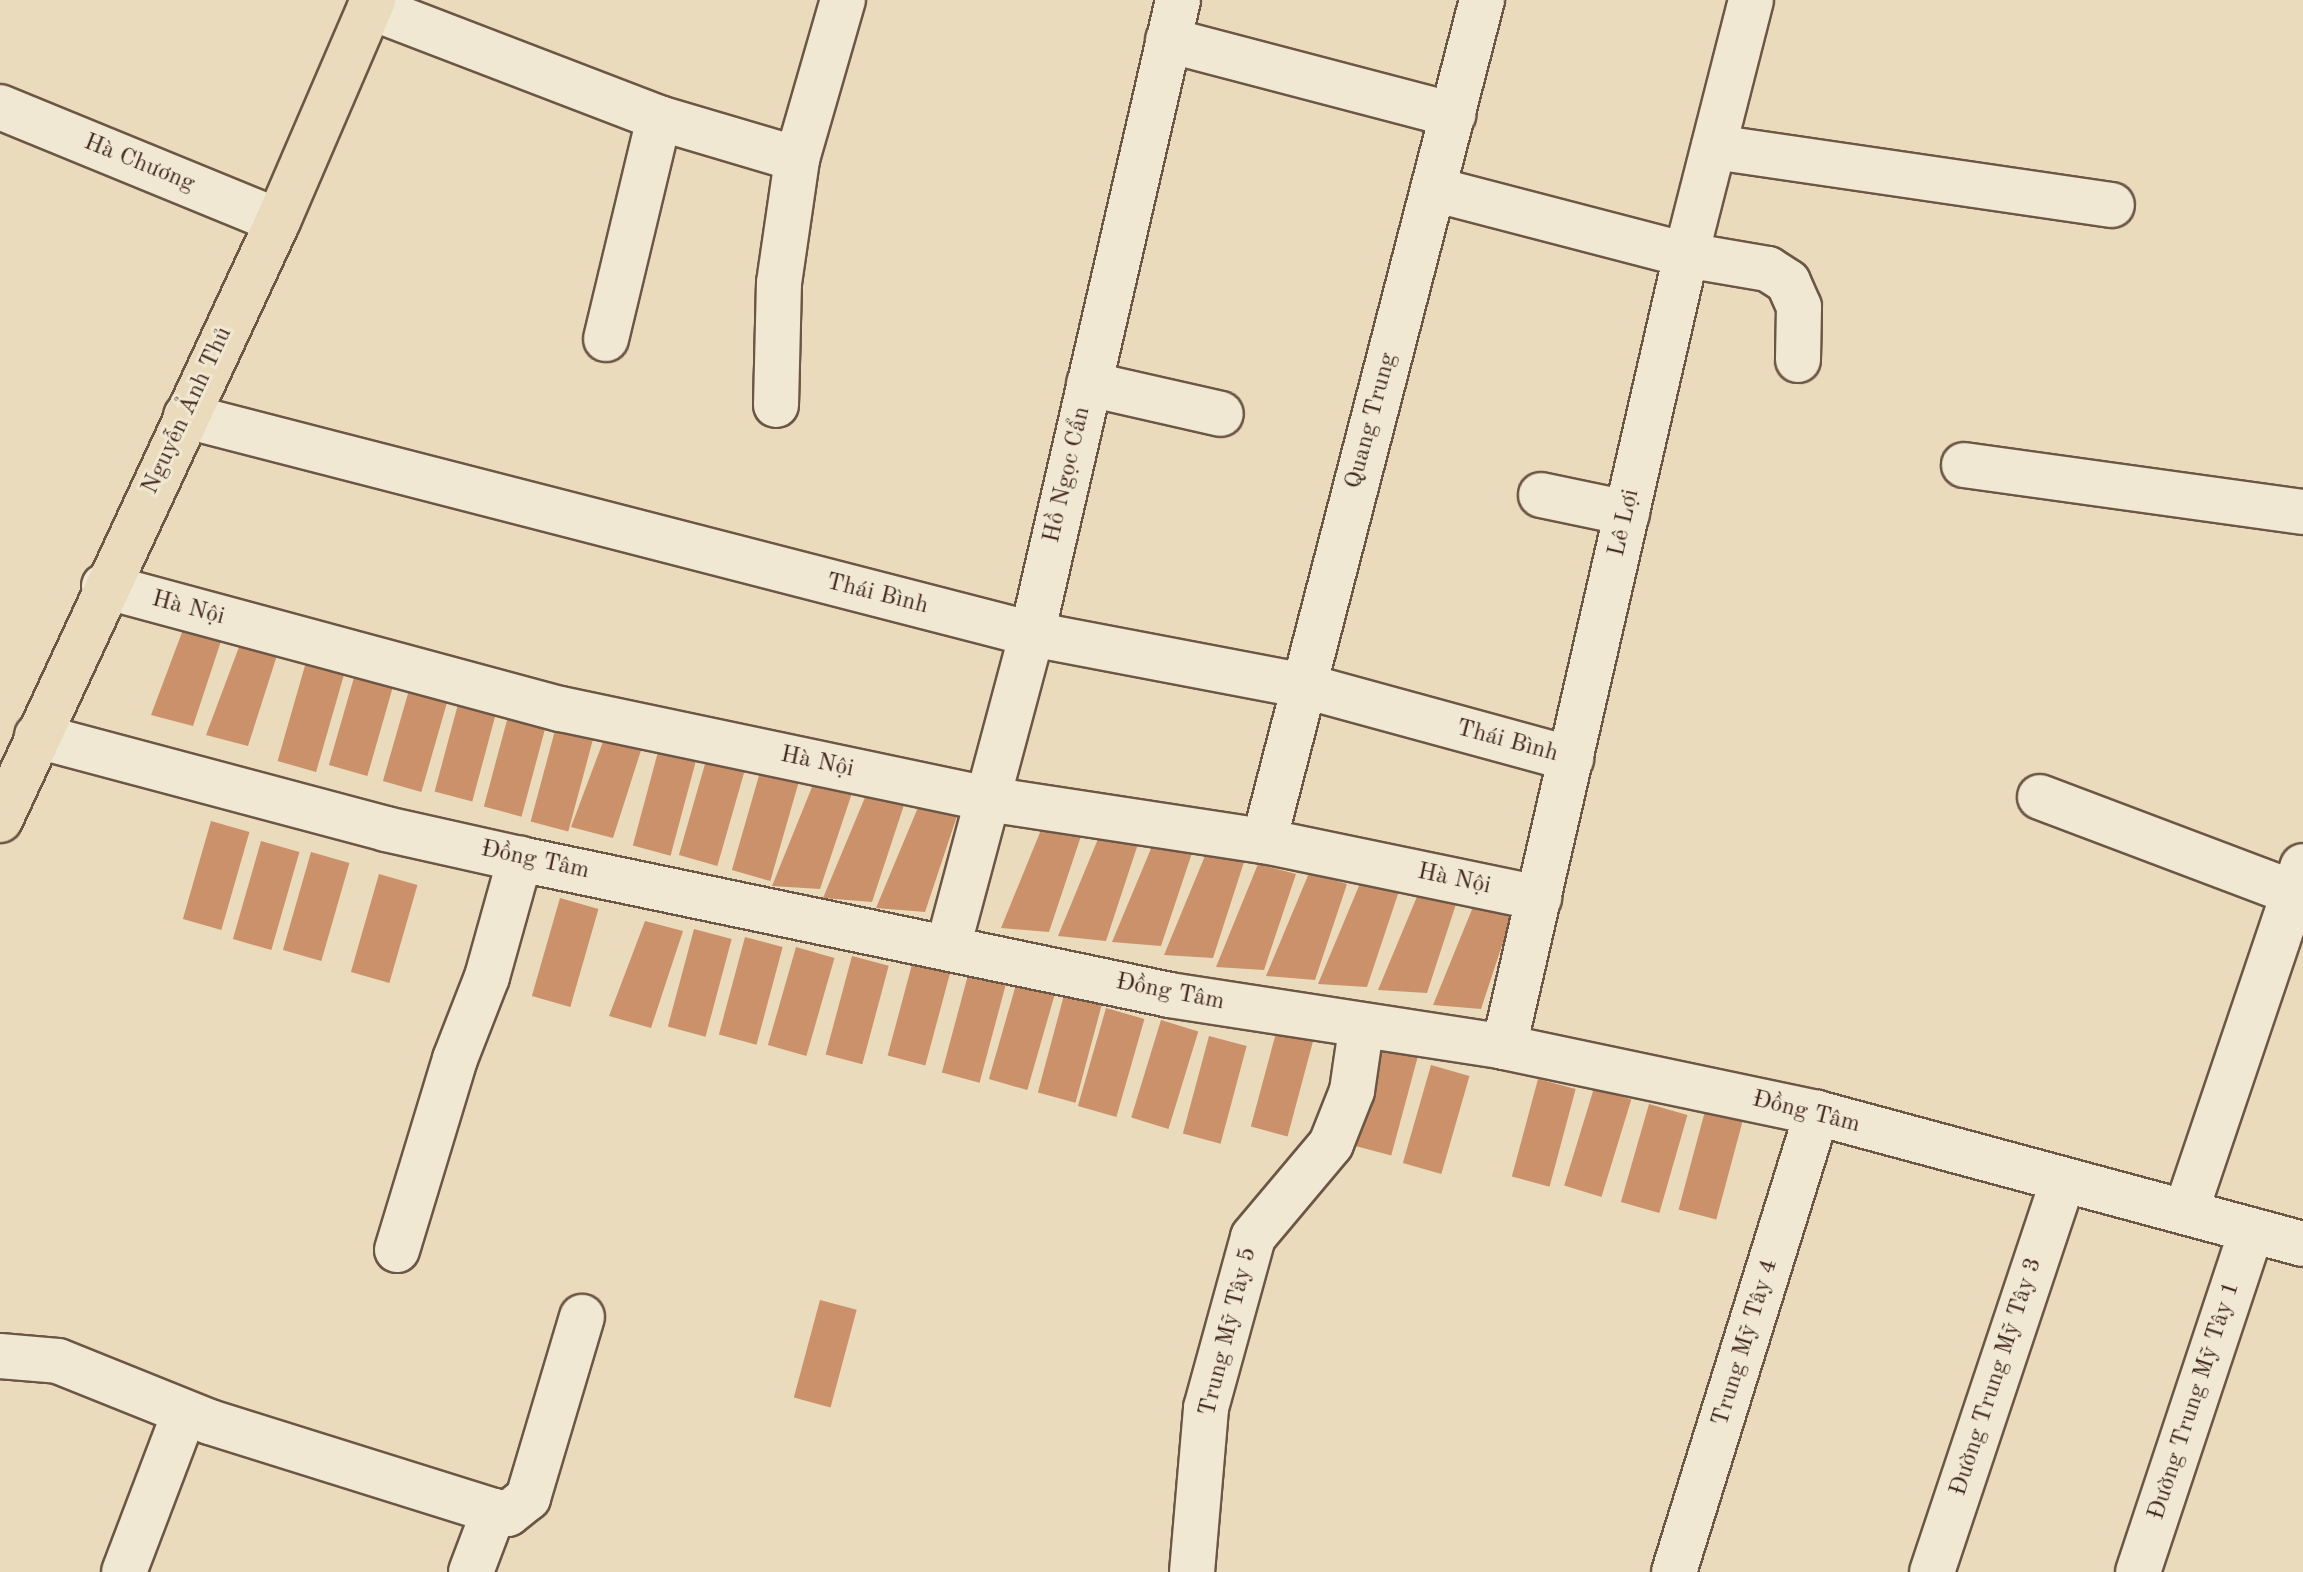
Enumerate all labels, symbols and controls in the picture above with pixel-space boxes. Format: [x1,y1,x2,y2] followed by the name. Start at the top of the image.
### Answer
[79,129,199,199] street label: Hà Chương
[137,323,239,499] street label: Nguyễn Ảnh Thủ
[1340,350,1404,492] street label: Quang Trung
[1038,404,1098,546] street label: Hồ Ngọc Cẩn
[1603,486,1647,560] street label: Lê Lợi
[823,568,931,622] street label: Thái Bình
[148,585,228,633] street label: Hà Nội
[1453,715,1561,769] street label: Thái Bình
[778,741,856,785] street label: Hà Nội
[478,835,592,887] street label: Đồng Tâm
[1415,858,1493,902] street label: Hà Nội
[1113,968,1227,1018] street label: Đồng Tâm
[1749,1086,1863,1140] street label: Đồng Tâm
[1194,1245,1264,1419] street label: Trung Mỹ Tây 5
[1945,1254,2049,1500] street label: Đường Trung Mỹ Tây 3
[1707,1256,1785,1430] street label: Trung Mỹ Tây 4
[2143,1278,2247,1524] street label: Đường Trung Mỹ Tây 1

